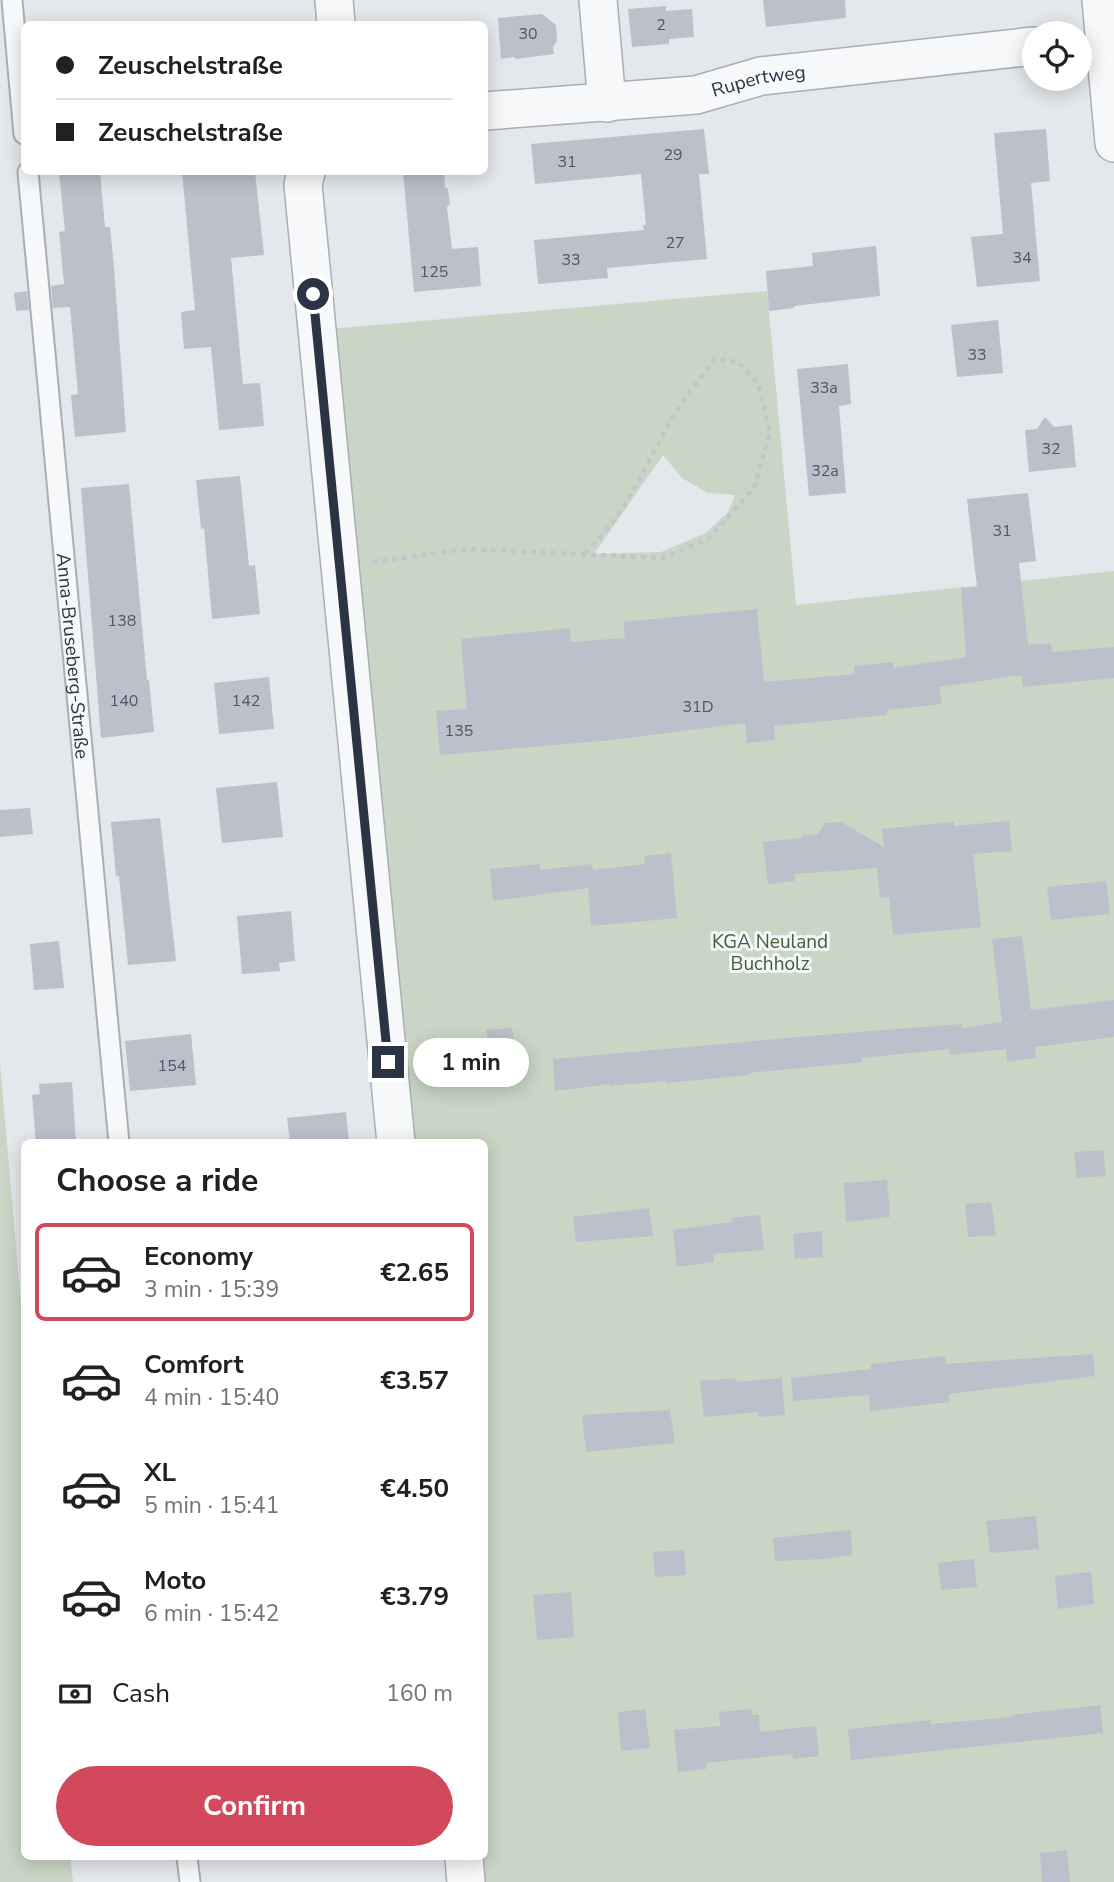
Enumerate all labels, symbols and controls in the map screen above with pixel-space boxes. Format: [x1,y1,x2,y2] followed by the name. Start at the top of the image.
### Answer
[656,14,666,36] house number: 2
[1022,21,1092,91] map controls
[1022,21,1092,91] button: locate
[518,23,538,45] house number: 30
[98,48,283,83] text: Zeuschelstraße
[708,59,807,104] street label: Rupertweg
[98,115,283,150] text: Zeuschelstraße
[663,144,683,166] house number: 29
[557,151,577,173] house number: 31
[665,232,685,254] house number: 27
[1012,247,1032,269] house number: 34
[561,249,581,271] house number: 33
[420,261,448,283] house number: 125
[297,278,329,310] route start
[967,344,987,366] house number: 33
[810,377,838,399] house number: 33a
[1041,438,1061,460] house number: 32
[811,460,839,482] house number: 32a
[992,520,1012,542] house number: 31
[50,552,95,760] street label: Anna-Bruseberg-Straße
[108,610,136,632] house number: 138
[110,690,138,712] house number: 140
[232,690,260,712] house number: 142
[682,696,714,718] house number: 31D
[445,720,473,742] house number: 135
[712,929,828,977] park label: KGA Neuland Buchholz
[412,1038,528,1086] callout: 1 min
[372,1046,404,1078] route end
[441,1047,501,1078] text: 1 min
[158,1055,187,1077] house number: 154
[56,1159,258,1202] text: Choose a ride
[144,1239,253,1274] text: Economy
[60,1241,123,1304] icon: car
[380,1255,449,1290] text: €2.65
[144,1274,279,1305] text: 3 min · 15:39
[144,1347,244,1382] text: Comfort
[60,1349,123,1412] icon: car
[380,1363,449,1398] text: €3.57
[144,1382,279,1413] text: 4 min · 15:40
[144,1455,176,1490] text: XL
[60,1457,123,1520] icon: car
[380,1471,449,1506] text: €4.50
[144,1490,279,1521] text: 5 min · 15:41
[144,1563,206,1598] text: Moto
[60,1565,123,1628] icon: car
[380,1579,449,1614] text: €3.79
[144,1598,279,1629] text: 6 min · 15:42
[56,1675,94,1713] icon: cash
[112,1676,170,1711] text: Cash
[386,1678,453,1709] text: 160 m
[56,1766,453,1846] button: Confirm

